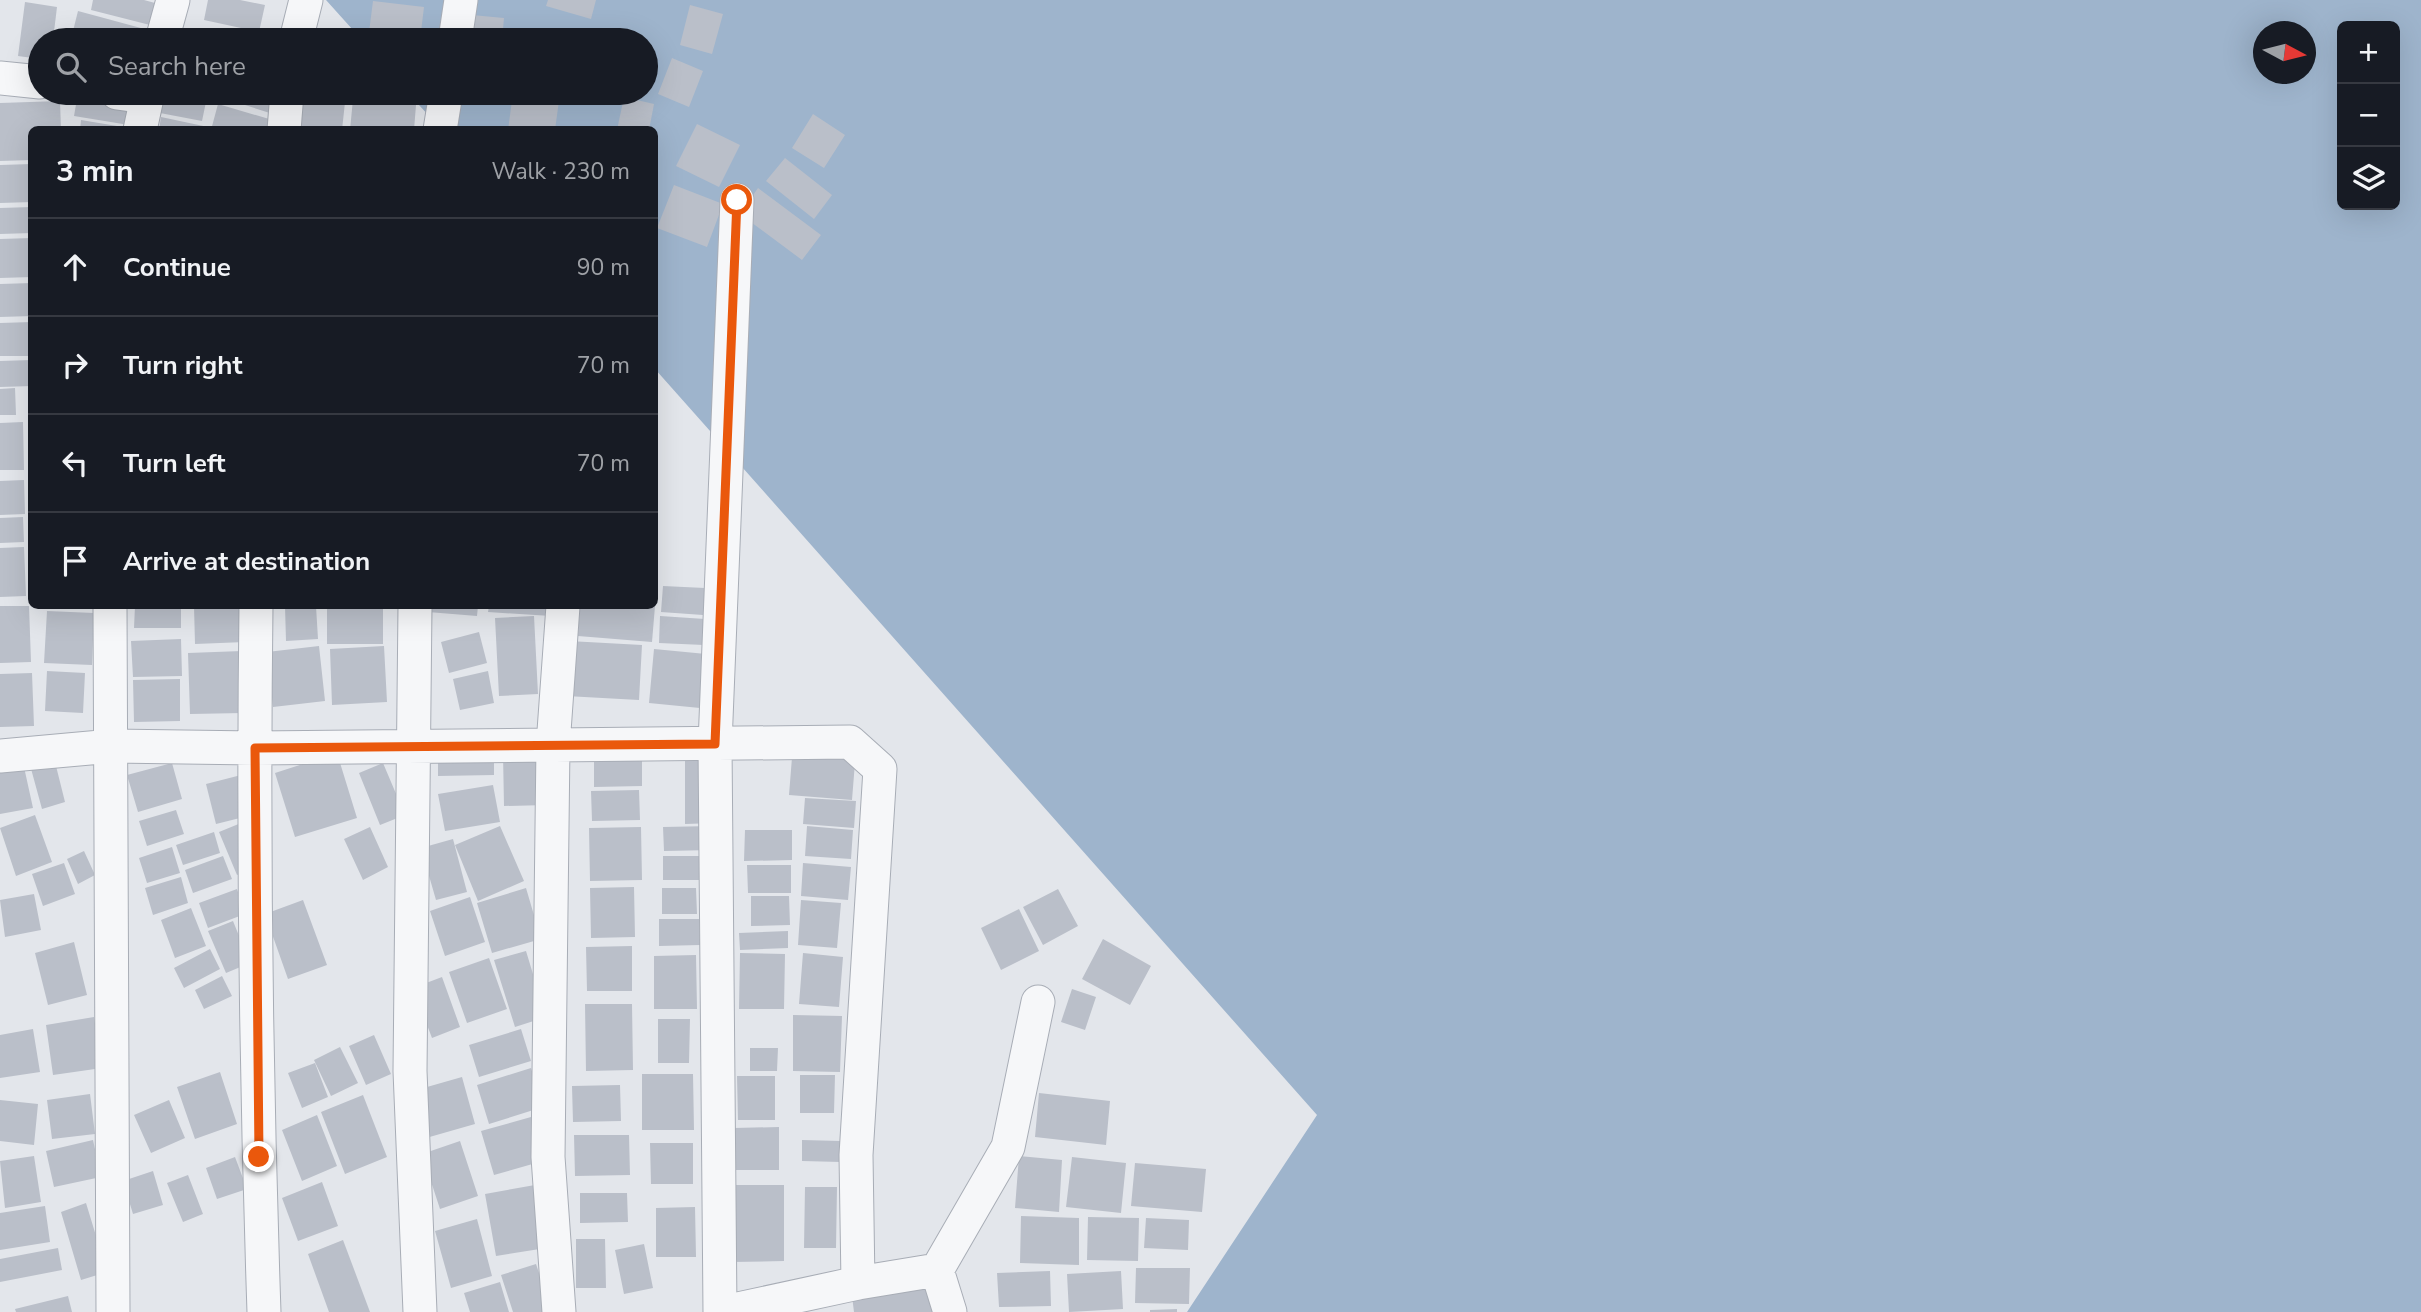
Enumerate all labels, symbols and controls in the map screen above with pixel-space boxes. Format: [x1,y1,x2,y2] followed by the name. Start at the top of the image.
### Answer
[2253,21,2316,84] north arrow
[2337,21,2400,210] map controls
[2337,21,2400,84] button: +
[28,28,658,105] search box
[52,48,90,86] icon: search
[108,49,246,84] text: Search here
[2337,84,2400,147] button: −
[2337,147,2400,210] button: layers
[56,151,134,192] text: 3 min
[491,156,630,187] text: Walk · 230 m
[721,184,752,215] route start
[56,248,94,286] icon: ahead
[123,250,231,285] text: Continue
[577,252,630,283] text: 90 m
[56,346,94,384] icon: right
[123,348,242,383] text: Turn right
[577,350,630,381] text: 70 m
[56,444,94,482] icon: left
[123,446,226,481] text: Turn left
[577,448,630,479] text: 70 m
[56,542,94,580] icon: arrive
[123,544,370,579] text: Arrive at destination
[243,1141,274,1172] route end

